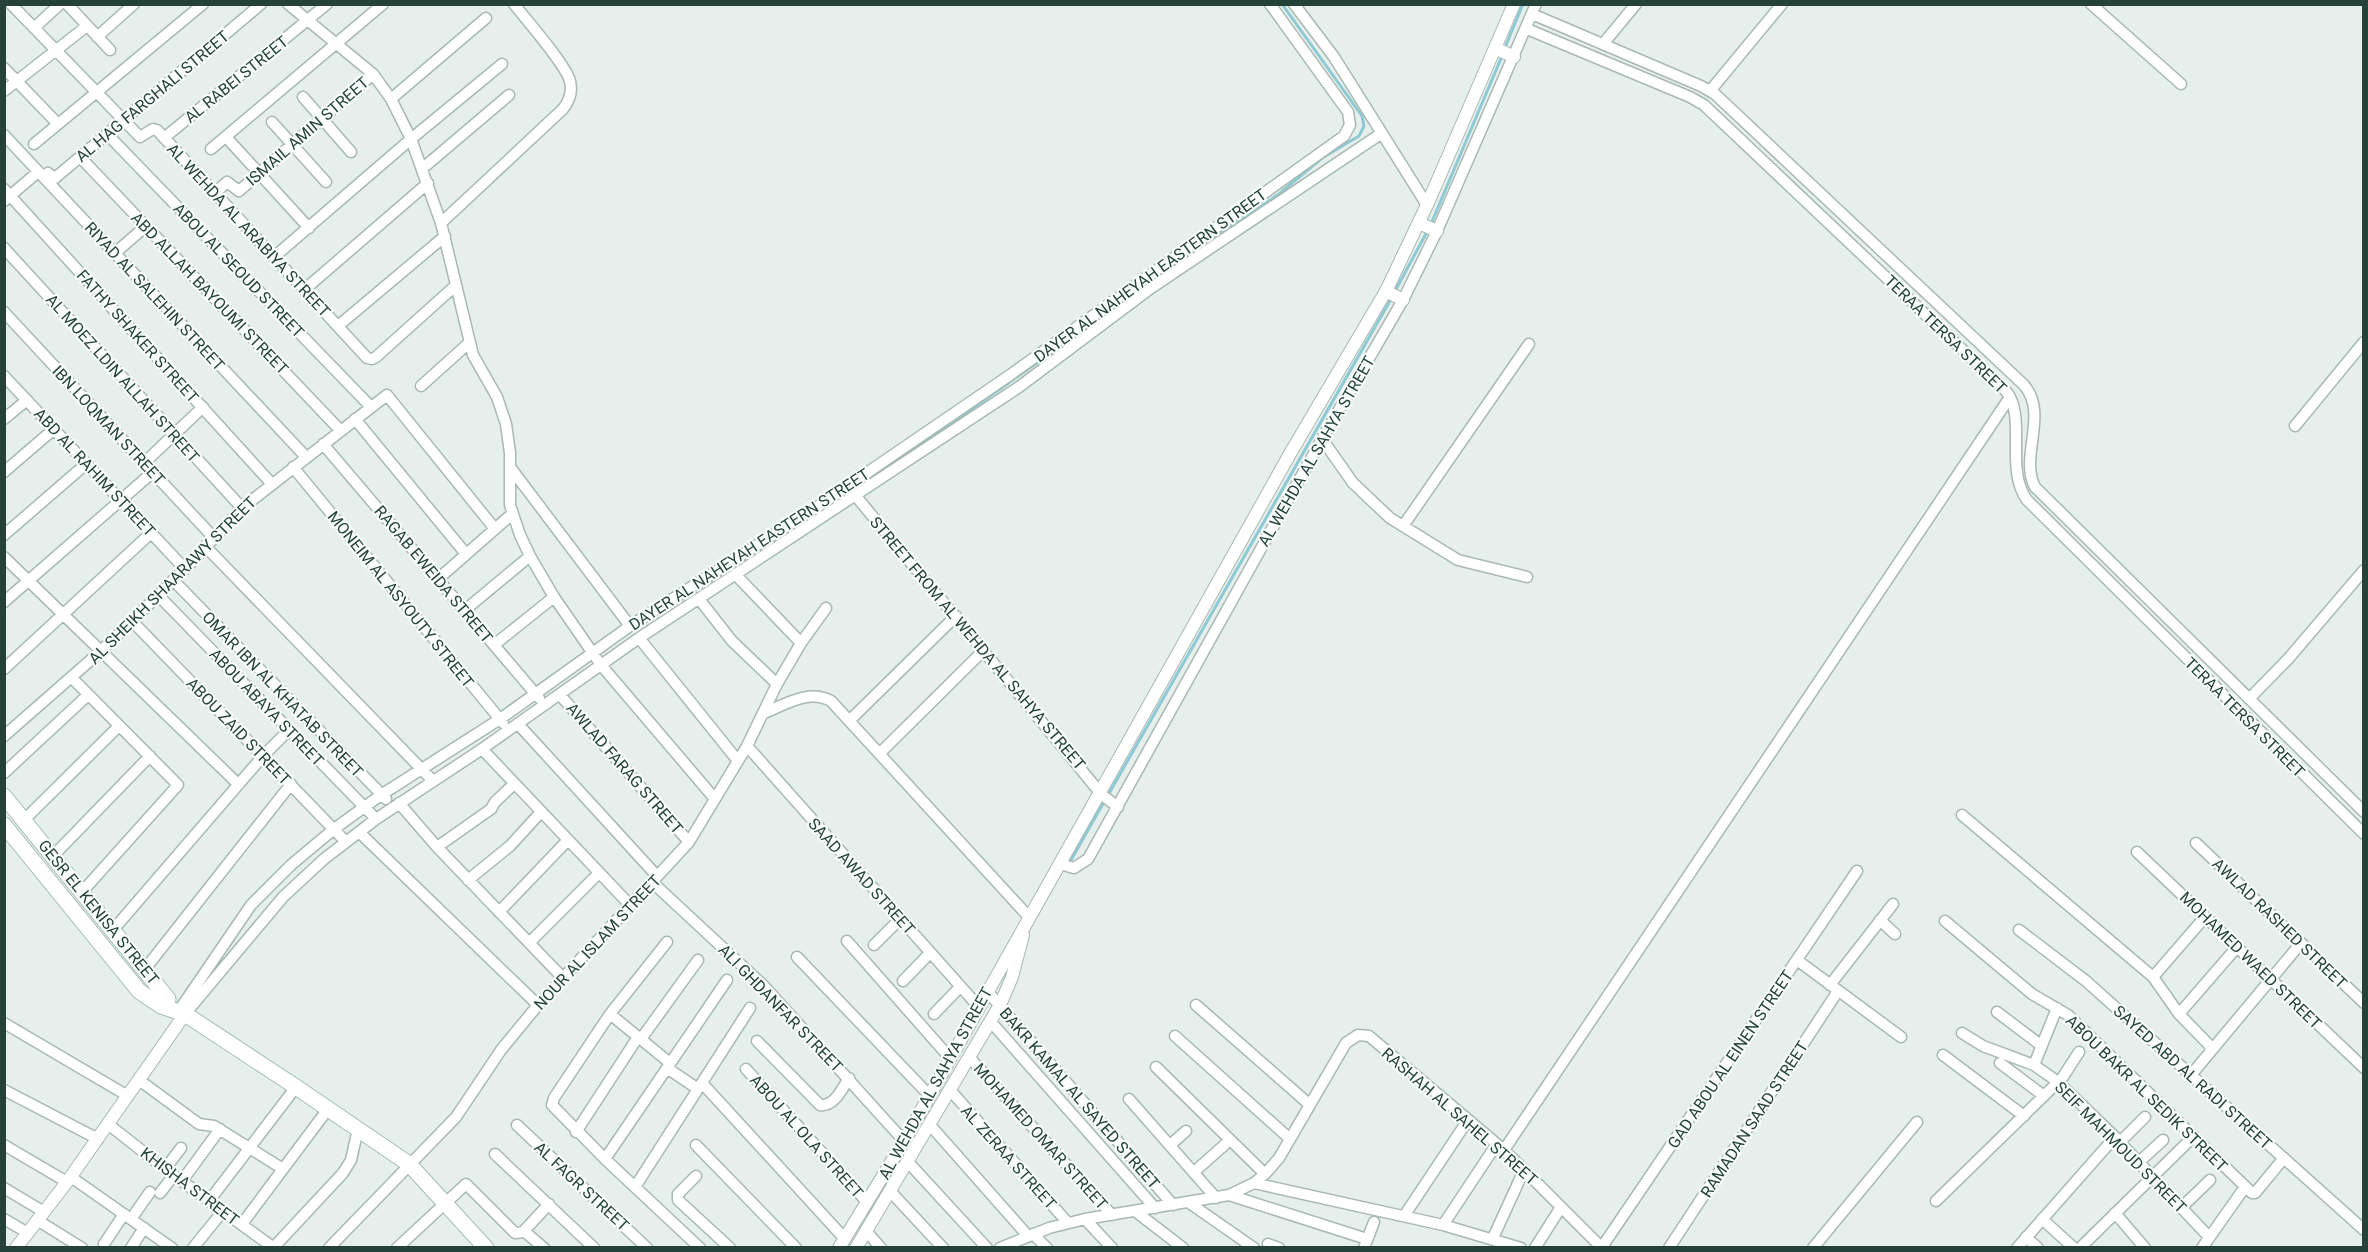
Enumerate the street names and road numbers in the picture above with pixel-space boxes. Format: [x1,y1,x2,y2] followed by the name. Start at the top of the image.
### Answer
[72,26,233,166] street label: AL HAG FARGHALI STREET
[181,32,292,127] street label: AL RABEI STREET
[242,73,373,190] street label: ISMAIL AMIN STREET
[163,140,334,321] street label: AL WEHDA AL ARABIYA STREET
[1030,184,1271,366] street label: DAYER AL NAHEYAH EASTERN STREET
[169,199,308,342] street label: ABOU AL SEOUD STREET
[127,208,293,379] street label: ABD ALLAH BAYOUMI STREET
[81,218,229,375] street label: RIYAD AL SALEHIN STREET
[73,266,203,407] street label: FATHY SHAKER STREET
[1881,271,2011,398] street label: TERAA TERSA STREET
[42,290,204,467] street label: AL MOEZ LDIN ALLAH STREET
[1254,352,1379,550] street label: AL WEHDA AL SAHYA STREET
[48,362,169,489] street label: IBN LOQMAN STREET
[30,404,159,541] street label: ABD AL RAHIM STREET
[626,464,873,634] street label: DAYER AL NAHEYAH EASTERN STREET
[85,492,260,668] street label: AL SHEIKH SHAARAWY STREET
[370,502,497,647] street label: RAGAB EWEIDA STREET
[324,507,478,692] street label: MONEIM AL ASYOUTY STREET
[866,513,1090,774] street label: STREET FROM AL WEHDA AL SAHYA STREET
[198,607,367,782] street label: OMAR IBN AL KHATAB STREET
[206,645,328,770] street label: ABOU ABAYA STREET
[2181,653,2309,782] street label: TERAA TERSA STREET
[183,674,295,789] street label: ABOU ZAID STREET
[562,699,687,838] street label: AWLAD FARAG STREET
[804,814,919,939] street label: SAAD AWAD STREET
[34,836,163,989] street label: GESR EL KENISA STREET
[2209,854,2351,993] street label: AWLAD RASHED STREET
[530,871,665,1014] street label: NOUR AL ISLAM STREET
[2176,888,2326,1033] street label: MOHAMED WAED STREET
[715,940,847,1077] street label: ALI GHDANFAR STREET
[1664,966,1797,1152] street label: GAD ABOU AL EINEN STREET
[875,983,996,1183] street label: AL WEHDA AL SAHYA STREET
[2110,1001,2276,1154] street label: SAYED ABD AL RADI STREET
[996,1004,1164,1193] street label: BAKR KAMAL AL SAYED STREET
[2062,1011,2232,1176] street label: ABOU BAKR AL SEDIK STREET
[1697,1037,1812,1201] street label: RAMADAN SAAD STREET
[1378,1044,1542,1189] street label: RASHAH AL SAHEL STREET
[970,1059,1112,1214] street label: MOHAMED OMAR STREET
[746,1071,867,1202] street label: ABOU AL OLA STREET
[2051,1078,2191,1217] street label: SEIF MAHMOUD STREET
[957,1101,1061,1214] street label: AL ZERAA STREET
[530,1138,633,1235] street label: AL FAGR STREET
[137,1143,243,1230] street label: KHISHA STREET

